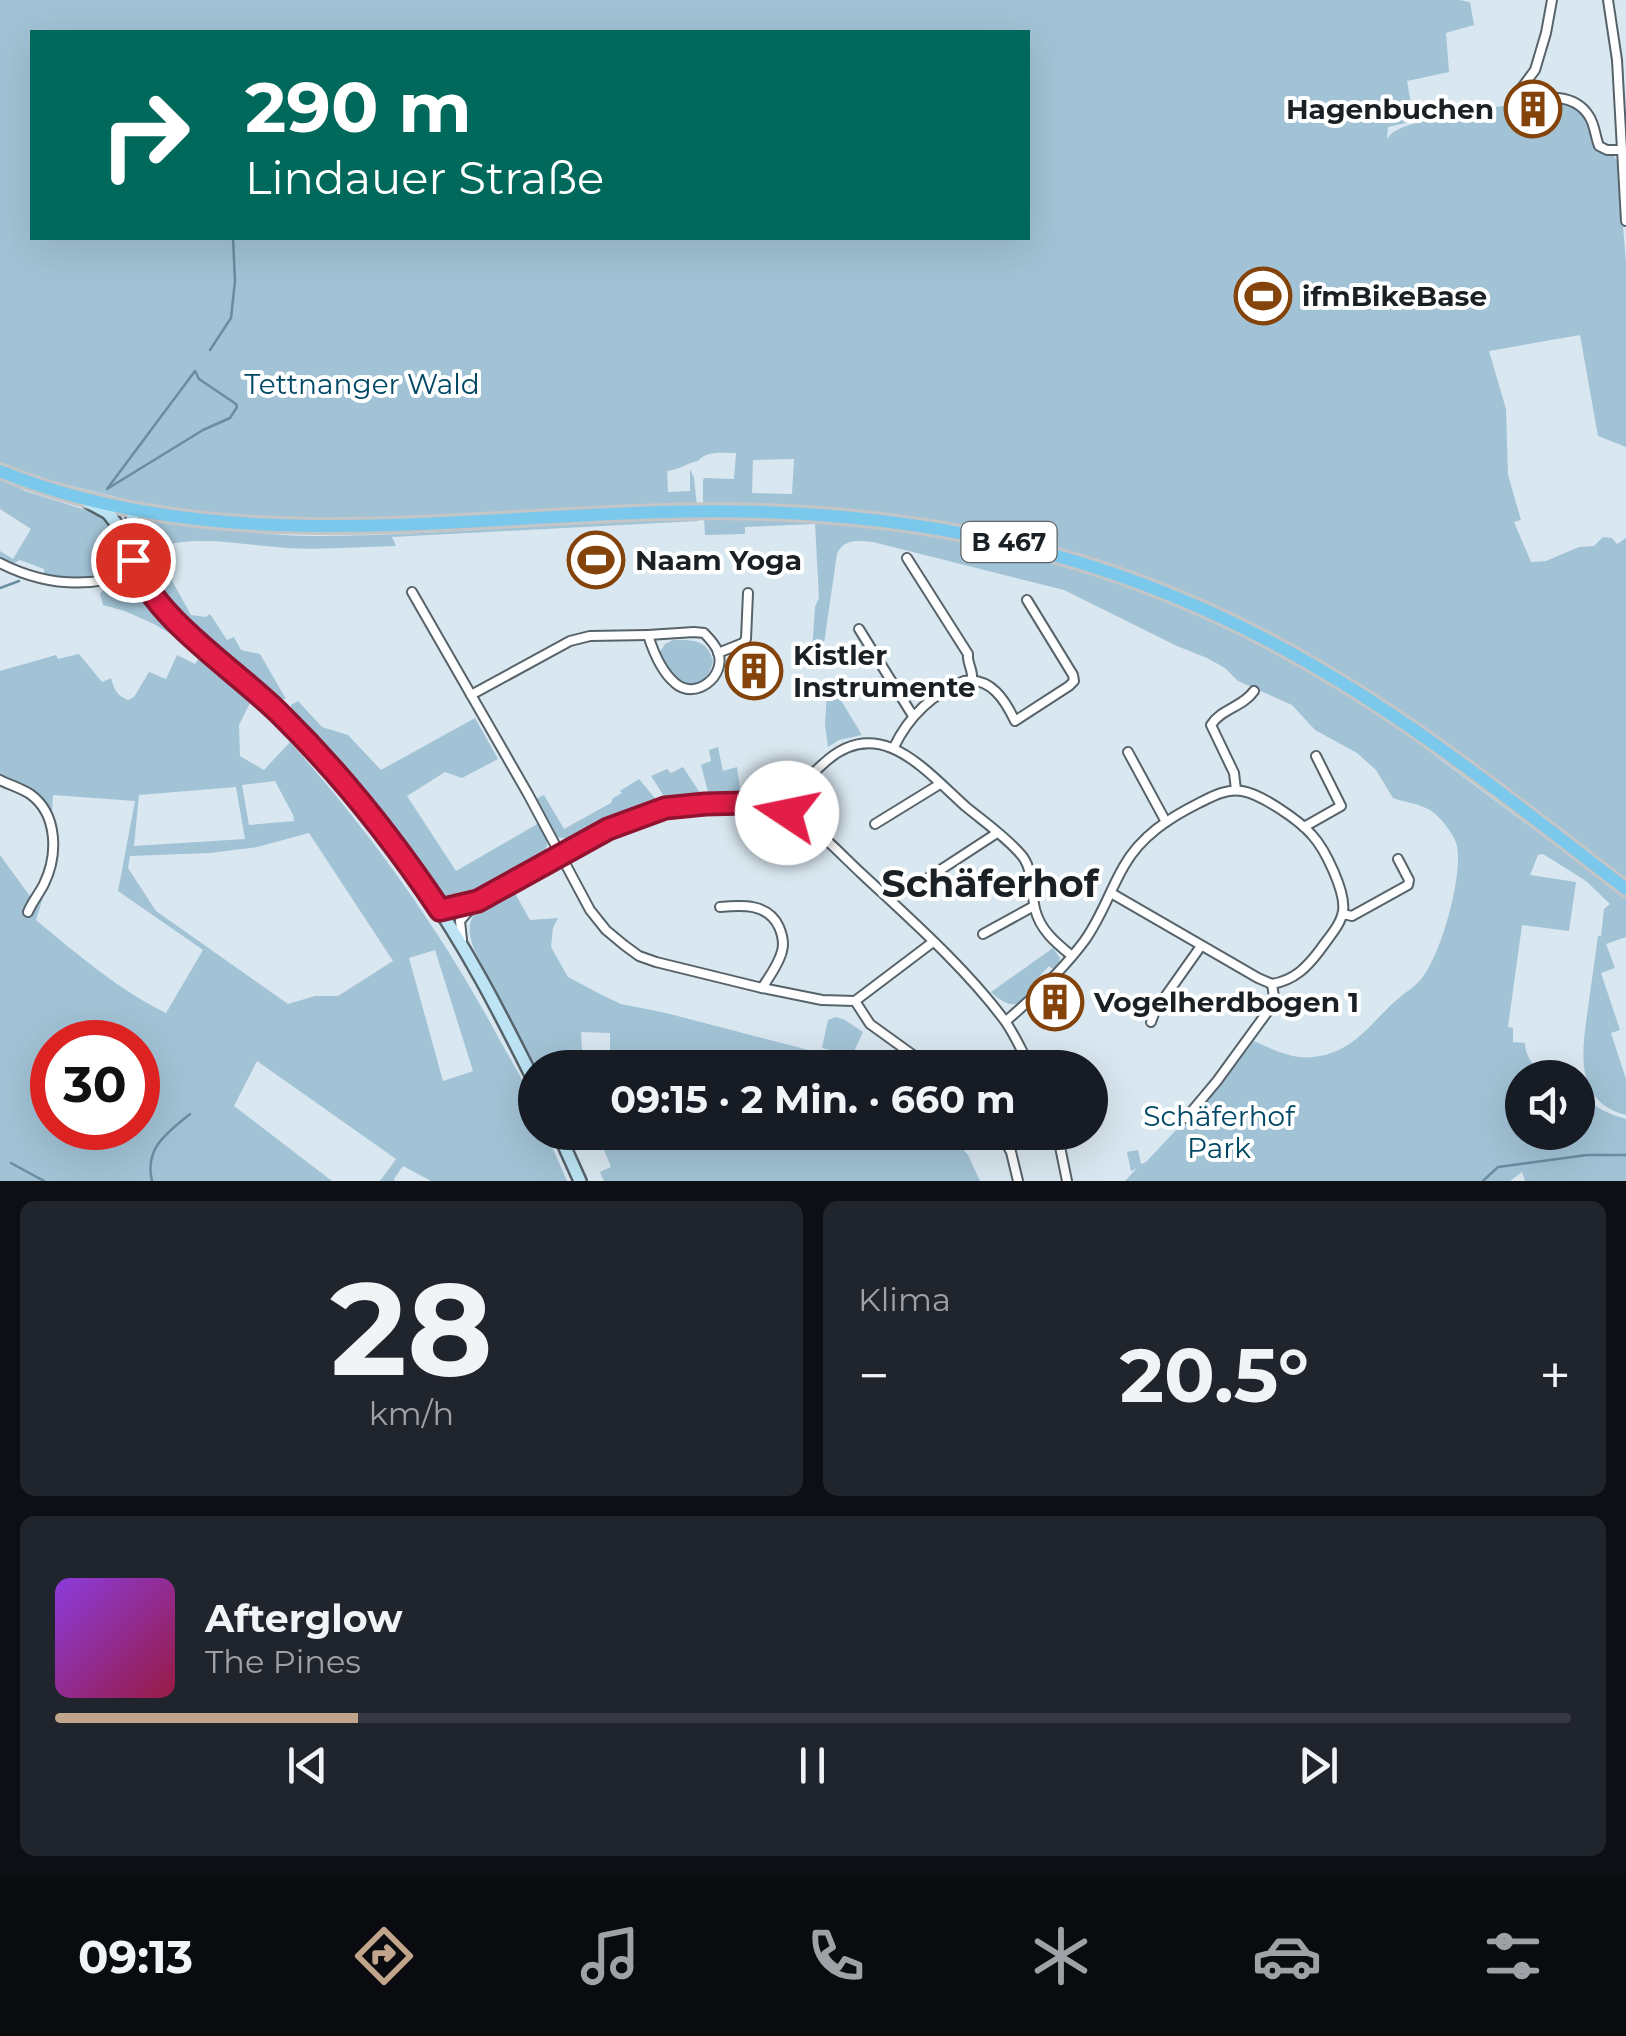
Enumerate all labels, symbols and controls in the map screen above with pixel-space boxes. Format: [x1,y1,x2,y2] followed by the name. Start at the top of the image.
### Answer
[245,64,472,150] text: 290 m
[80,70,210,200] icon: right
[1503,79,1563,139] building icon: Hagenbuchen
[1286,92,1494,126] place label: Hagenbuchen
[245,150,604,205] text: Lindauer Straße
[1233,266,1293,326] sports icon: ifmBikeBase
[1302,279,1487,313] place label: ifmBikeBase
[244,367,480,401] park label: Tettnanger Wald
[91,518,176,603] pin
[962,522,1056,562] road number: B 467
[566,530,626,590] sports icon: Naam Yoga
[106,533,161,588] icon: arrive
[635,543,802,577] place label: Naam Yoga
[793,638,976,704] place label: Kistler Instrumente
[724,641,784,701] building icon: Kistler Instrumente
[735,761,839,865] position arrow
[882,860,1100,907] district label: Schäferhof
[1025,972,1085,1032] building icon: Vogelherdbogen 1
[1093,985,1359,1019] place label: Vogelherdbogen 1
[30,1020,160,1150] speed limit sign: 30
[1505,1060,1595,1150] map controls
[1505,1060,1595,1150] button: sound
[610,1076,1016,1123] text: 09:15 · 2 Min. · 660 m
[1143,1099,1296,1165] park label: Schäferhof Park
[330,1249,493,1408] text: 28
[858,1280,951,1319] text: Klima
[1120,1329,1309,1421] text: 20.5°
[858,1342,890,1409] text: −
[1539,1342,1571,1409] text: +
[369,1394,454,1433] text: km/h
[205,1595,403,1642] text: Afterglow
[205,1642,361,1681] text: The Pines
[280,1738,335,1793] icon: previous
[785,1738,840,1793] icon: pause
[1291,1738,1346,1793] icon: next
[349,1921,419,1991] icon: directions
[575,1921,645,1991] icon: music
[801,1921,871,1991] icon: phone
[1026,1921,1096,1991] icon: climate
[1252,1921,1322,1991] icon: car
[1478,1921,1548,1991] icon: filters
[78,1929,193,1984] text: 09:13

